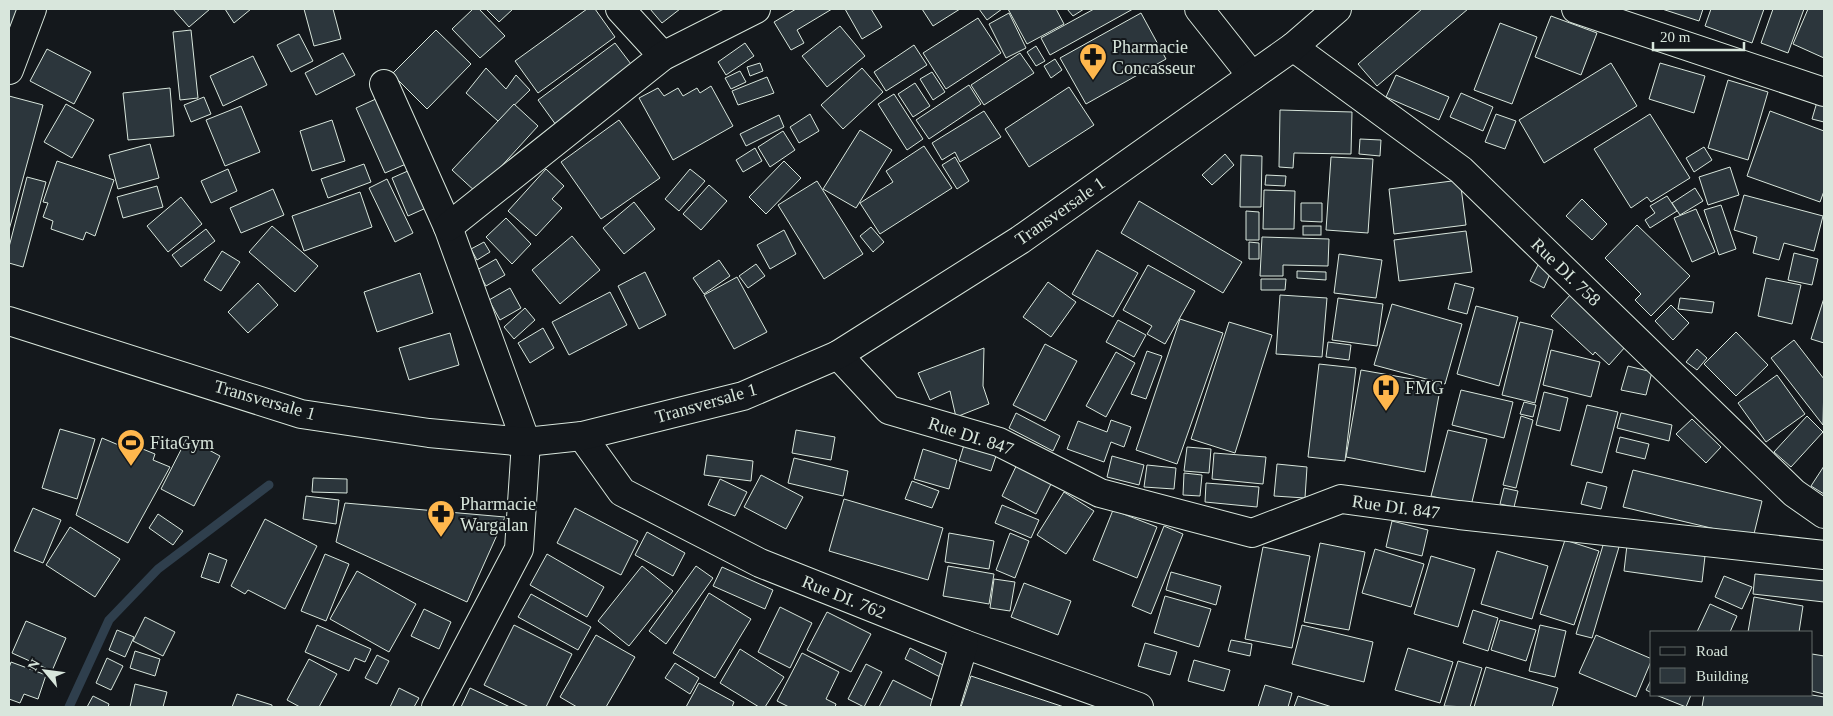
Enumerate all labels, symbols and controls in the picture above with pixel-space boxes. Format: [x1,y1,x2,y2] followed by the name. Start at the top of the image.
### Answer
[1653,20,1744,52] scale bar
[1660,29,1691,45] text: 20 m
[1112,37,1195,78] place label: Pharmacie Concasseur
[1078,42,1108,81] pharmacy icon: Pharmacie Concasseur
[1011,173,1109,249] street label: Transversale 1
[1527,234,1605,310] street label: Rue DI. 758
[1371,373,1401,412] hospital icon: FMG
[212,376,318,424] street label: Transversale 1
[1405,378,1444,398] place label: FMG
[653,379,759,427] street label: Transversale 1
[926,413,1016,459] street label: Rue DI. 847
[116,428,146,467] sports icon: FitaGym
[150,433,214,453] place label: FitaGym
[1351,491,1441,523] street label: Rue DI. 847
[460,494,536,535] place label: Pharmacie Wargalan
[426,499,456,538] pharmacy icon: Pharmacie Wargalan
[799,571,889,623] street label: Rue DI. 762
[1650,631,1813,696] legend
[1696,643,1728,659] text: Road
[20,646,70,696] north arrow
[25,657,43,673] text: N
[1696,668,1749,684] text: Building

